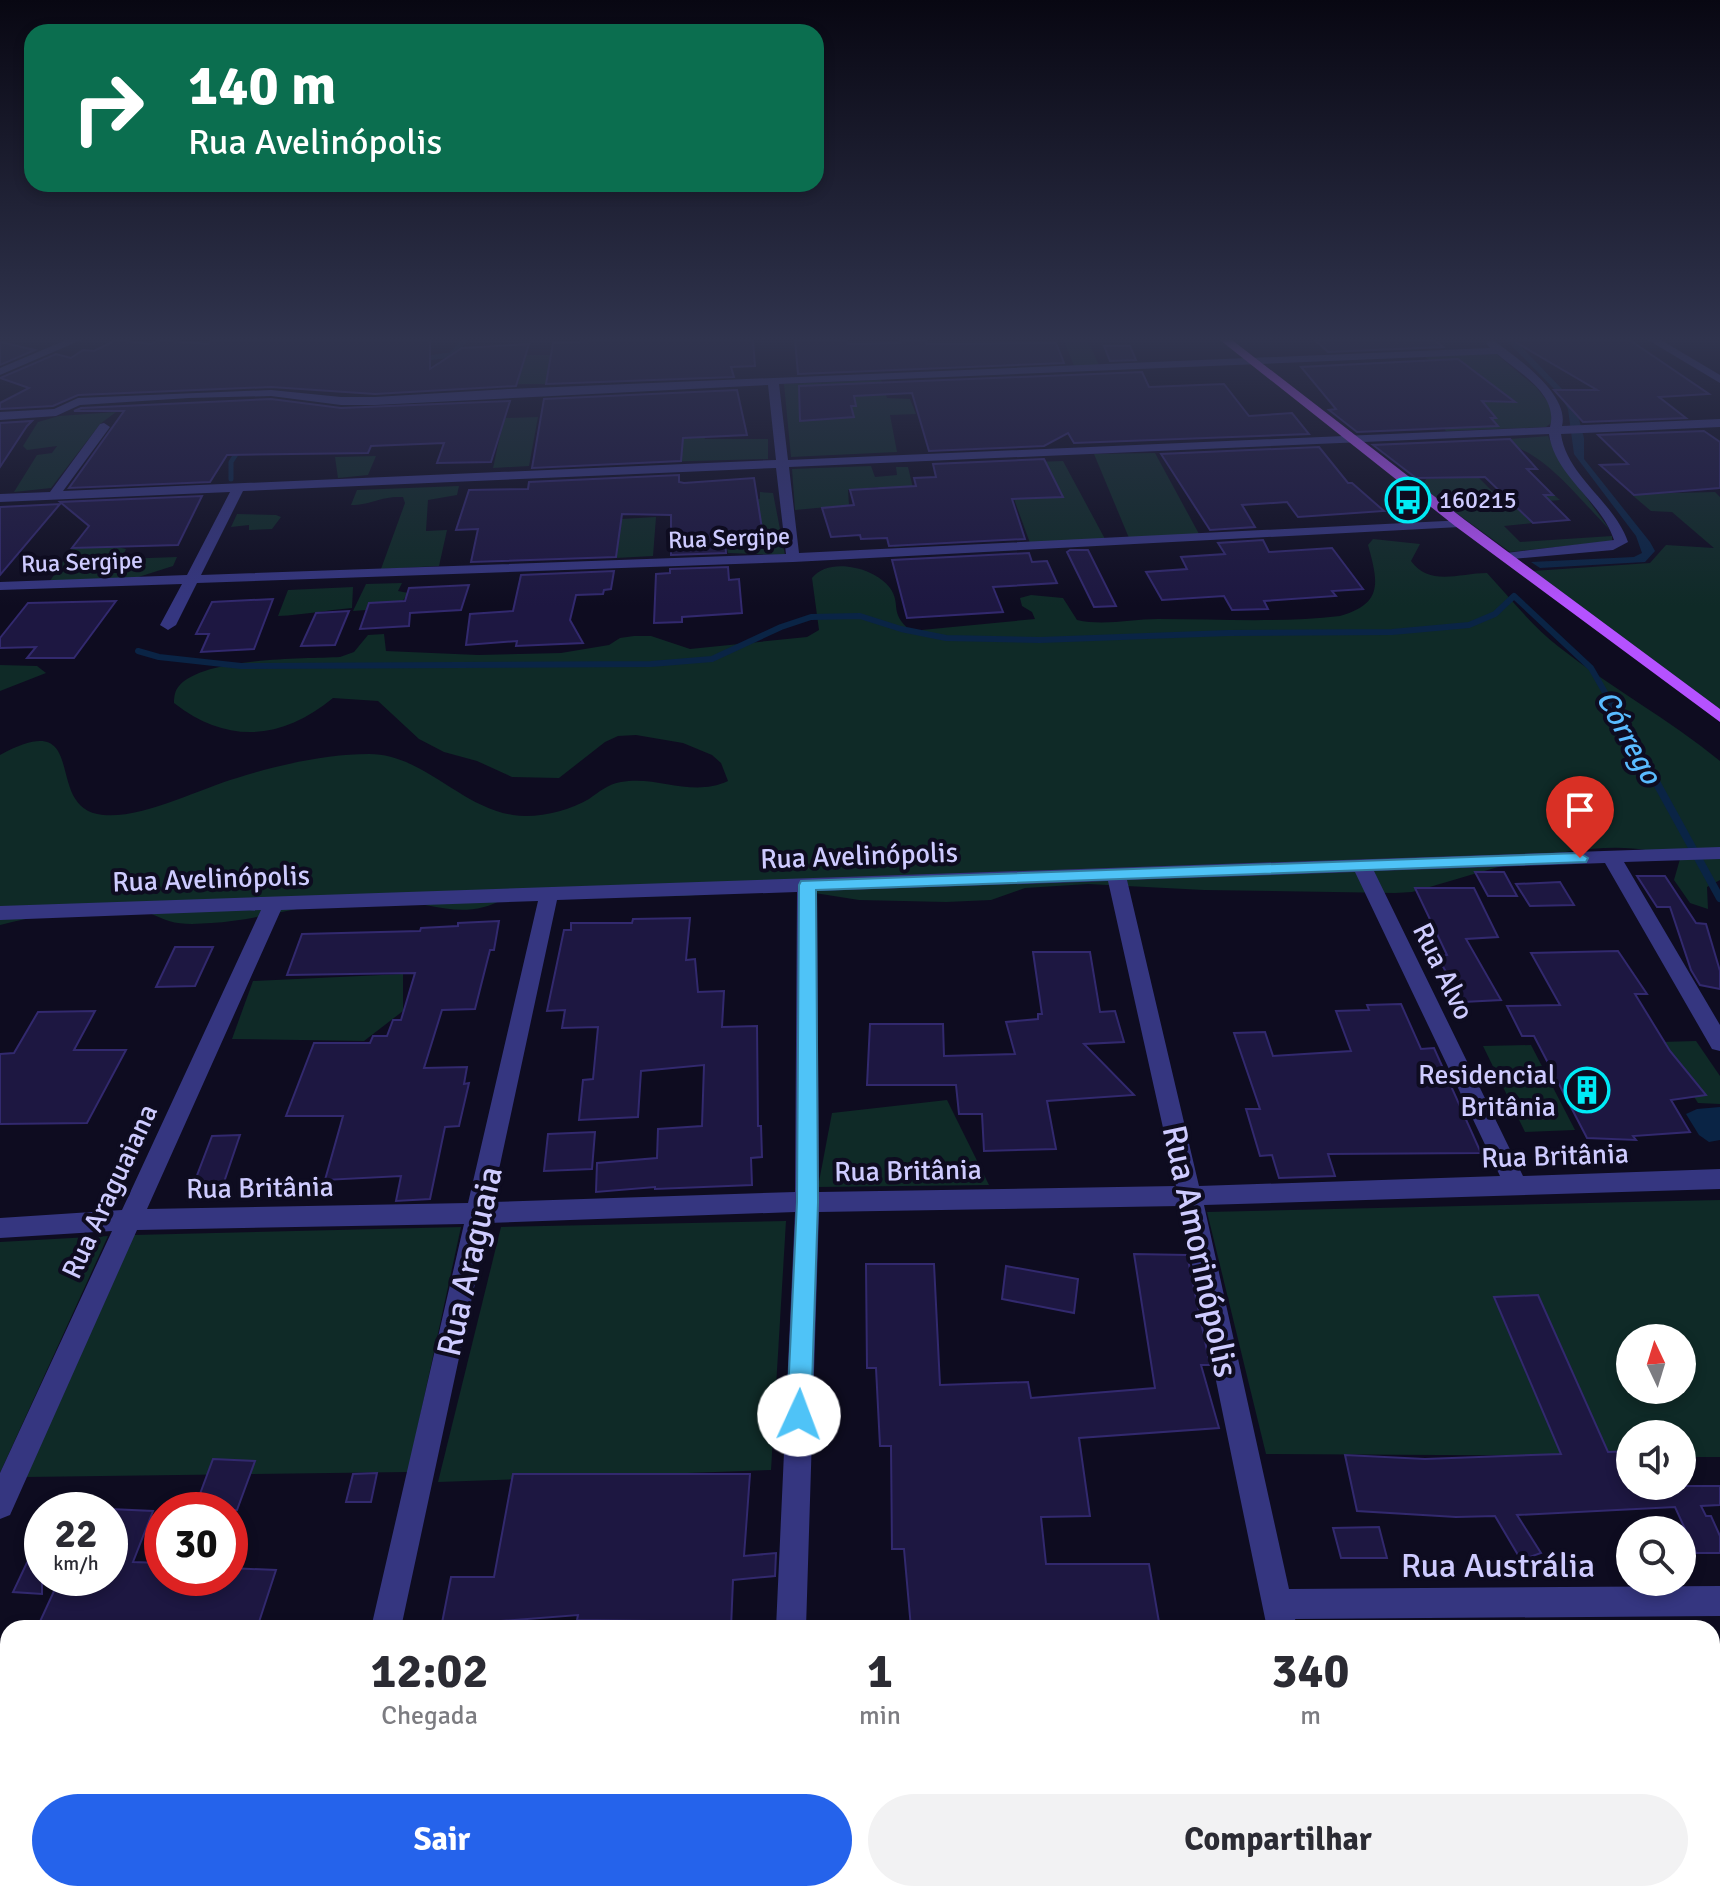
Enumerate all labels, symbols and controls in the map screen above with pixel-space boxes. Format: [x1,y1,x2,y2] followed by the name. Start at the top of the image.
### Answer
[188,51,336,120] text: 140 m
[56,56,160,160] icon: right
[188,120,442,165] text: Rua Avelinópolis
[1384,476,1432,524] bus stop icon: 160215
[1439,485,1517,515] place label: 160215
[667,521,791,555] street label: Rua Sergipe
[20,545,144,579] street label: Rua Sergipe
[1588,684,1670,792] water label: Córrego
[1546,776,1614,858] pin
[1558,788,1602,832] icon: arrive
[760,836,958,876] street label: Rua Avelinópolis
[112,859,310,899] street label: Rua Avelinópolis
[1405,917,1481,1025] street label: Rua Alvo
[1418,1058,1556,1124] place label: Residencial Britânia
[1563,1066,1611,1114] building icon: Residencial Britânia
[55,1099,165,1284] street label: Rua Araguaiana
[1153,1121,1247,1381] street label: Rua Amorinópolis
[1481,1136,1629,1176] street label: Rua Britânia
[834,1153,982,1189] street label: Rua Britânia
[428,1162,512,1360] street label: Rua Araguaia
[186,1170,334,1206] street label: Rua Britânia
[1616,1324,1696,1404] north arrow
[1616,1324,1696,1596] map controls
[757,1373,841,1457] position arrow
[1616,1420,1696,1500] button: sound
[144,1492,248,1596] speed limit sign: 30
[54,1509,98,1559] text: 22
[1616,1516,1696,1596] button: search
[1401,1545,1595,1587] street label: Rua Austrália
[53,1551,99,1576] text: km/h
[371,1642,488,1701] text: 12:02
[867,1642,893,1701] text: 1
[1272,1642,1349,1701] text: 340
[381,1700,478,1732] text: Chegada
[859,1700,901,1732] text: min
[1300,1700,1321,1732] text: m
[32,1794,852,1886] button: Sair
[868,1794,1688,1886] button: Compartilhar

